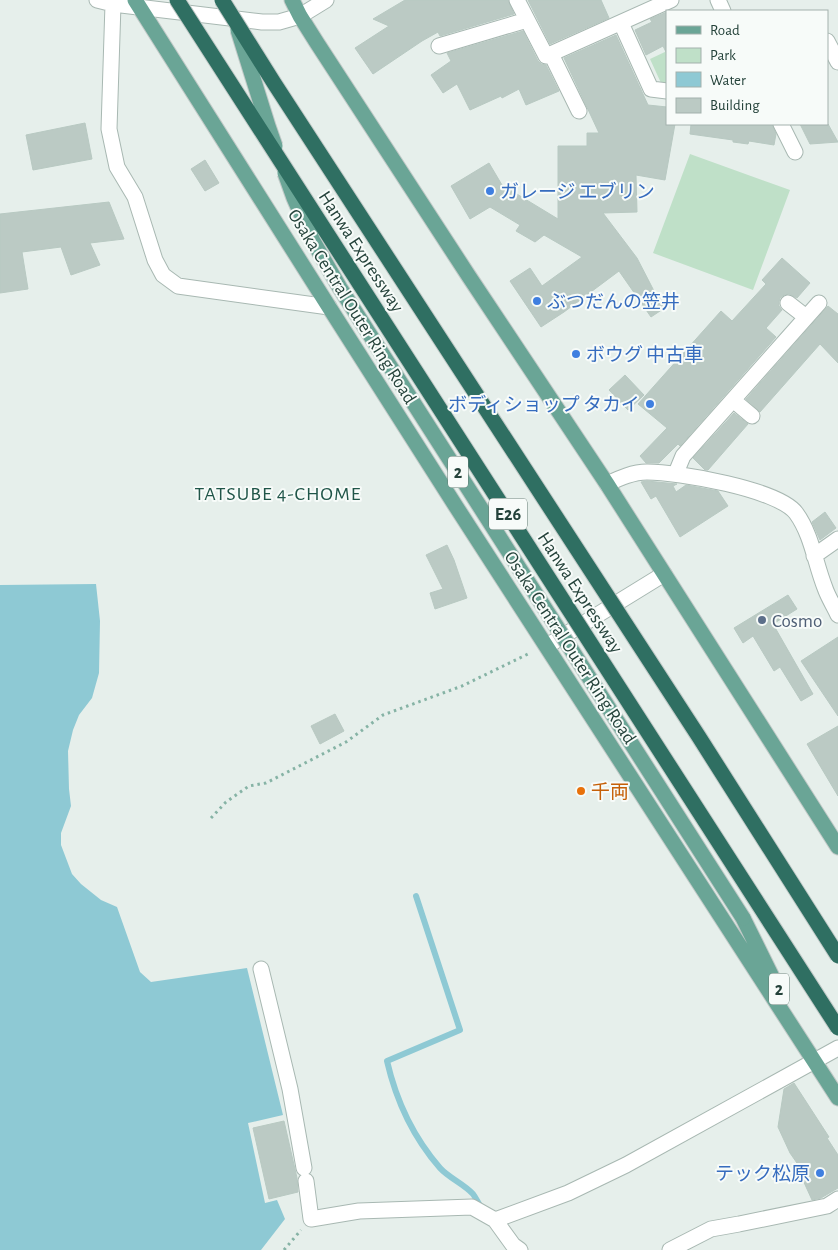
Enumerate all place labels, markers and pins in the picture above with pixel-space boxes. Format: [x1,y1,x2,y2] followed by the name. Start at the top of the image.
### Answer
[500,181,655,202] place label: ガレージ エブリン
[484,185,496,197] marker: ガレージ エブリン
[547,291,680,312] place label: ぶつだんの笠井
[531,295,543,307] marker: ぶつだんの笠井
[586,345,703,365] place label: ボウグ 中古車
[570,348,582,360] marker: ボウグ 中古車
[448,394,640,415] place label: ボディショップ タカイ
[644,398,656,410] marker: ボディショップ タカイ
[772,612,822,631] place label: Cosmo
[756,614,768,626] marker: Cosmo
[591,782,629,802] place label: 千両
[575,785,587,797] marker: 千両
[715,1163,810,1184] place label: テック松原
[814,1167,826,1179] marker: テック松原

